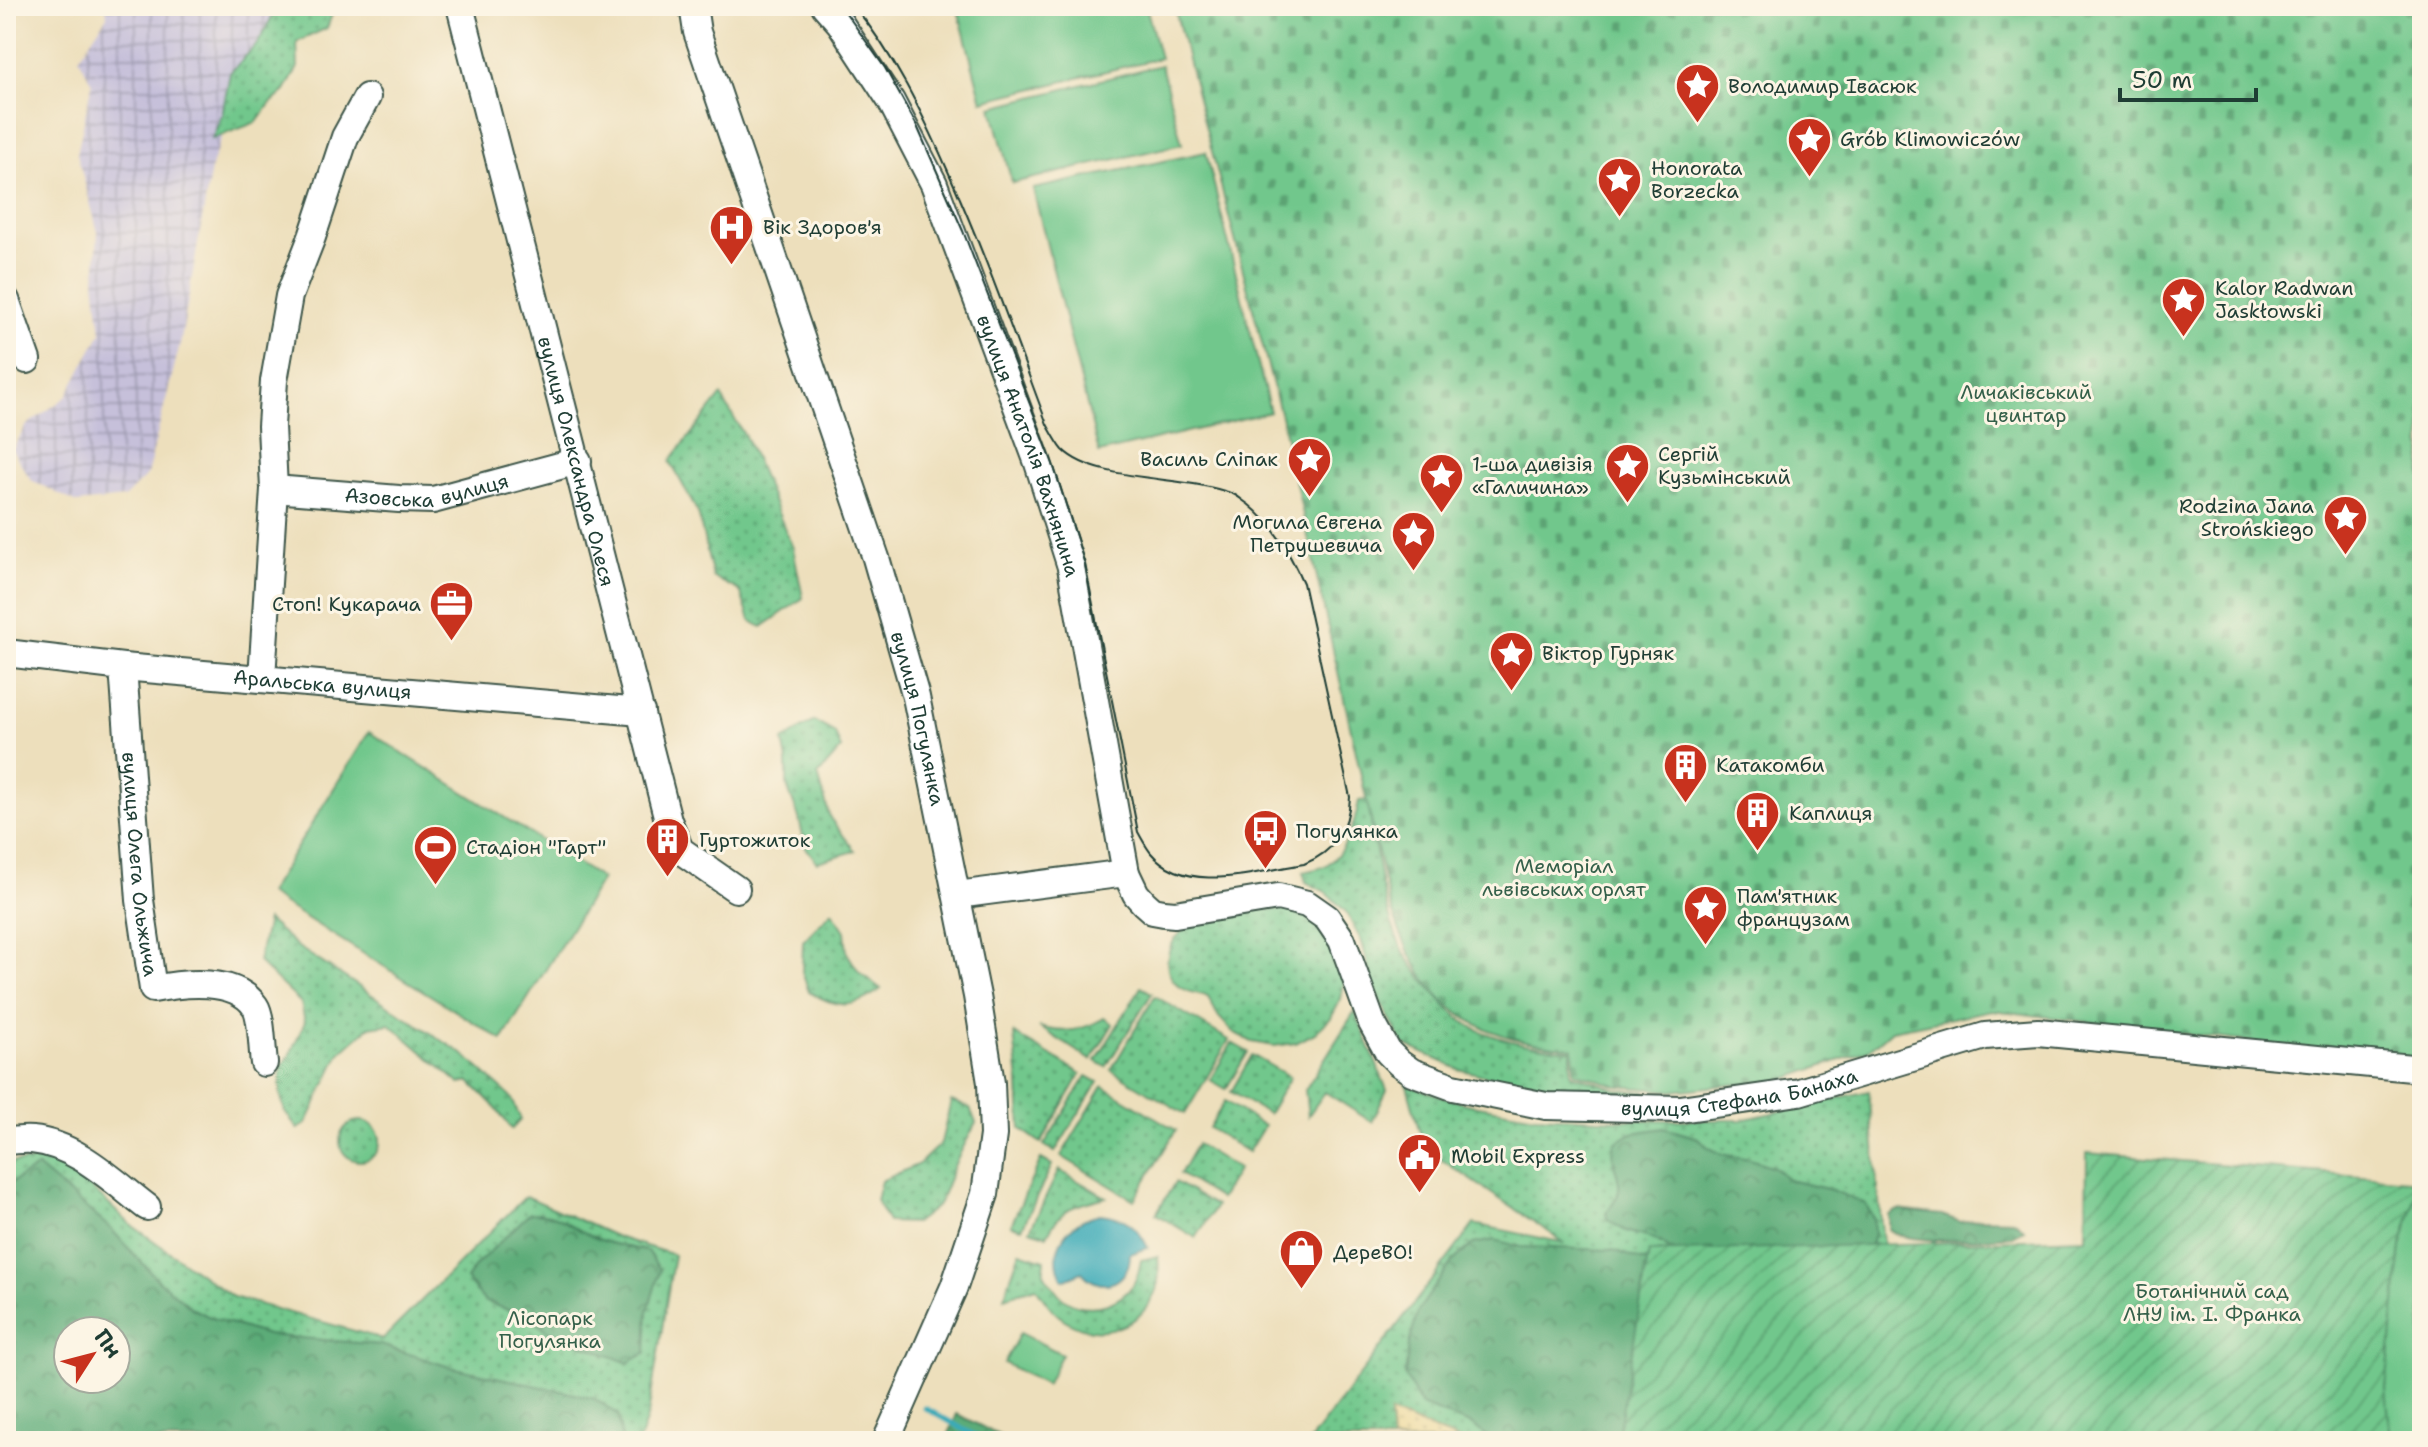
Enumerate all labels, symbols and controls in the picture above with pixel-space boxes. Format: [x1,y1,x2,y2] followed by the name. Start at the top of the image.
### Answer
[2120,52,2256,102] scale bar
[1673,62,1721,125] place icon: Володимир Івасюк
[2132,64,2192,96] text: 50 m
[1728,73,1917,99] place label: Володимир Івасюк
[1785,115,1833,178] place icon: Grób Klimowiczów
[1840,126,2020,152] place label: Grób Klimowiczów
[1651,155,1743,204] place label: Honorata Borzecka
[1596,156,1644,219] place icon: Honorata Borzecka
[708,203,756,266] hospital icon: Вік Здоров'я
[763,214,882,240] place label: Вік Здоров'я
[2215,275,2354,324] place label: Kalor Radwan Jaskłowski
[2160,276,2208,339] place icon: Kalor Radwan Jaskłowski
[971,311,1086,580] street label: вулиця Анатолія Вахнянина
[532,334,621,589] street label: вулиця Олександра Олеся
[1960,379,2092,428] park label: Личаківський цвинтар
[1285,435,1333,498] place icon: Василь Сліпак
[1658,441,1791,490] place label: Сергій Кузьмінський
[1603,442,1651,505] place icon: Сергій Кузьмінський
[1140,446,1278,472] place label: Василь Сліпак
[1417,451,1465,514] place icon: 1-ша дивізія «Галичина»
[1472,451,1593,500] place label: 1-ша дивізія «Галичина»
[344,467,511,513] street label: Азовська вулиця
[2179,493,2315,542] place label: Rodzina Jana Strońskiego
[2321,493,2369,556] place icon: Rodzina Jana Strońskiego
[1233,509,1383,558] place label: Могила Євгена Петрушевича
[1389,509,1437,572] place icon: Могила Євгена Петрушевича
[428,580,476,643] office icon: Стоп! Кукарача
[272,591,422,617] place label: Стоп! Кукарача
[885,628,951,809] street label: вулиця Погулянка
[1487,629,1535,692] place icon: Віктор Гурняк
[1542,640,1675,666] place label: Віктор Гурняк
[232,664,413,705] street label: Аральська вулиця
[1661,741,1709,804] building icon: Катакомби
[116,751,164,979] street label: вулиця Олега Ольжича
[1716,752,1825,778] place label: Катакомби
[1734,789,1782,852] building icon: Каплиця
[1789,800,1873,826] place label: Каплиця
[1241,807,1289,870] bus stop icon: Погулянка
[644,816,692,879] building icon: Гуртожиток
[1296,818,1399,844] place label: Погулянка
[411,823,459,886] sports icon: Стадіон "Гарт"
[699,827,811,853] place label: Гуртожиток
[466,834,606,860] place label: Стадіон "Гарт"
[1482,853,1647,902] park label: Меморіал львівських орлят
[1682,883,1730,946] place icon: Пам'ятник французам
[1737,883,1850,932] place label: Пам'ятник французам
[1621,1062,1861,1122] street label: вулиця Стефана Банаха
[1396,1132,1444,1195] public building icon: Mobil Express
[1451,1143,1585,1169] place label: Mobil Express
[1278,1228,1326,1291] shop icon: ДереВО!
[1333,1239,1413,1265] place label: ДереВО!
[2123,1278,2302,1327] park label: Ботанічний сад ЛНУ ім. І. Франка
[499,1305,602,1354] park label: Лісопарк Погулянка
[52,1315,132,1395] north arrow
[88,1323,128,1364] text: Пн

